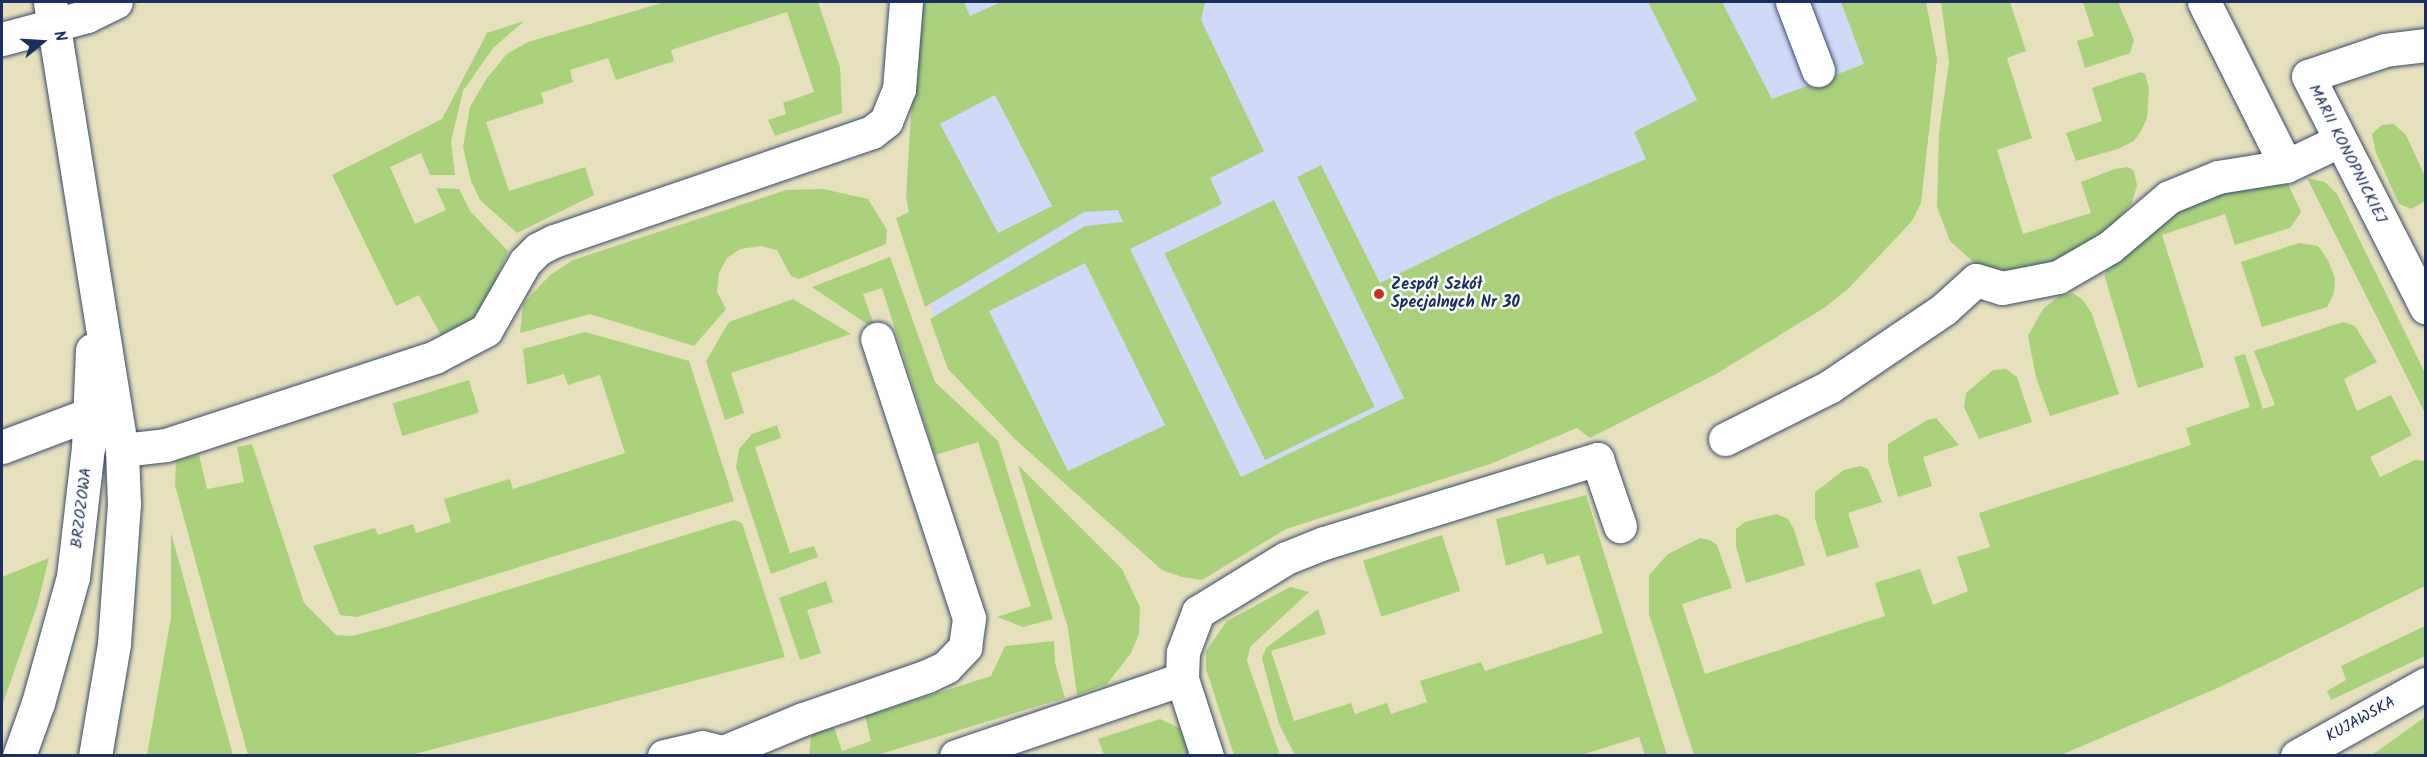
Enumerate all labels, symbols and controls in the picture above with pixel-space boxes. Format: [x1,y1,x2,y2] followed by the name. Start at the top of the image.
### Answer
[12,12,72,72] north arrow
[46,28,73,45] text: N
[2304,81,2390,227] street label: MARII KONOPNICKIEJ
[1391,275,1520,313] place label: Zespół Szkół Specjalnych Nr 30
[1372,287,1386,301] marker: Zespół Szkół Specjalnych Nr 30
[68,467,96,549] street label: BRZOZOWA
[2323,693,2399,747] street label: KUJAWSKA

